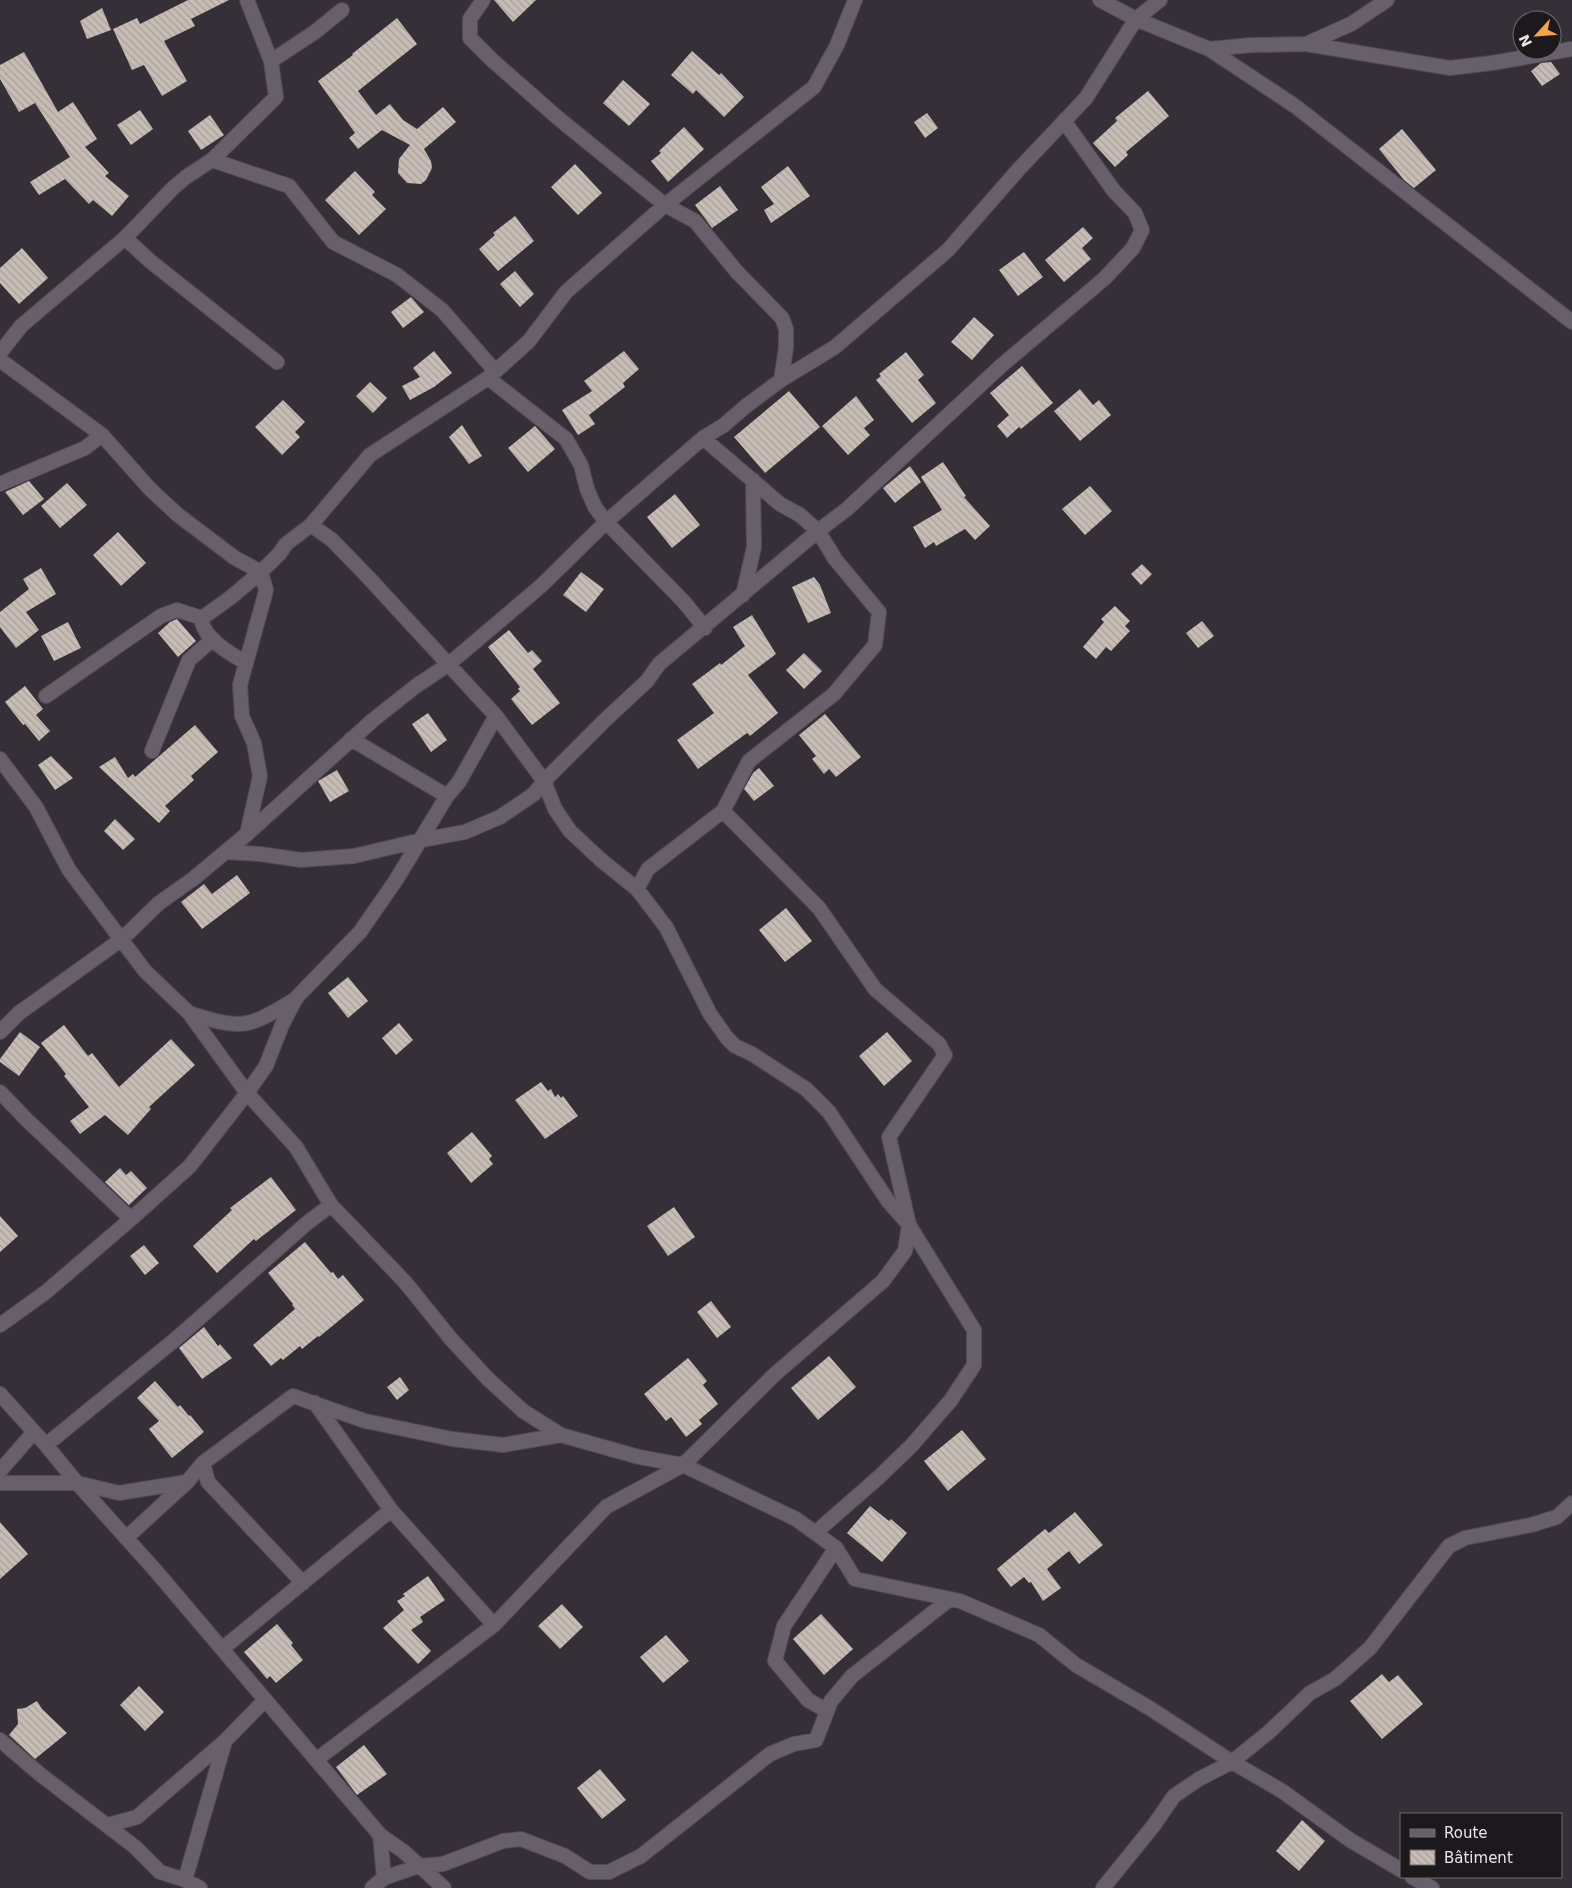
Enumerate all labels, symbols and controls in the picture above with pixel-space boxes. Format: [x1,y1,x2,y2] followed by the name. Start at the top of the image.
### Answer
[1512,10,1562,60] north arrow
[1516,32,1535,49] text: N
[1400,1813,1562,1878] legend
[1444,1824,1488,1842] text: Route
[1444,1849,1513,1867] text: Bâtiment

